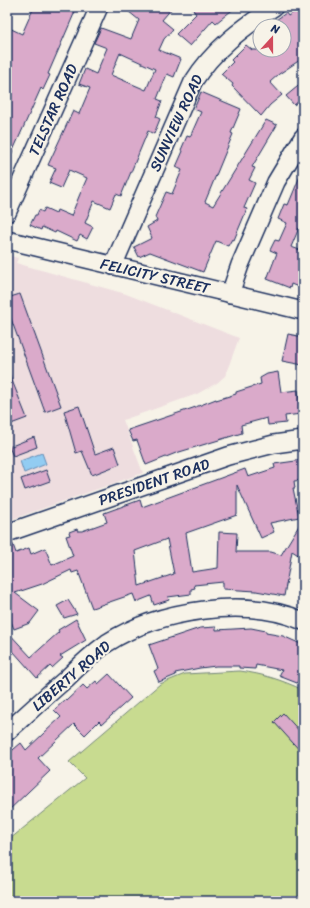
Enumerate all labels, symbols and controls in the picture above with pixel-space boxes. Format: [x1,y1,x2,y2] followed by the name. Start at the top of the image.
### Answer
[252,18,292,58] north arrow
[268,19,283,40] text: N
[21,60,85,160] street label: TELSTAR ROAD
[142,70,210,176] street label: SUNVIEW ROAD
[98,251,214,302] street label: FELICITY STREET
[95,451,213,513] street label: PRESIDENT ROAD
[26,634,116,718] street label: LIBERTY ROAD

